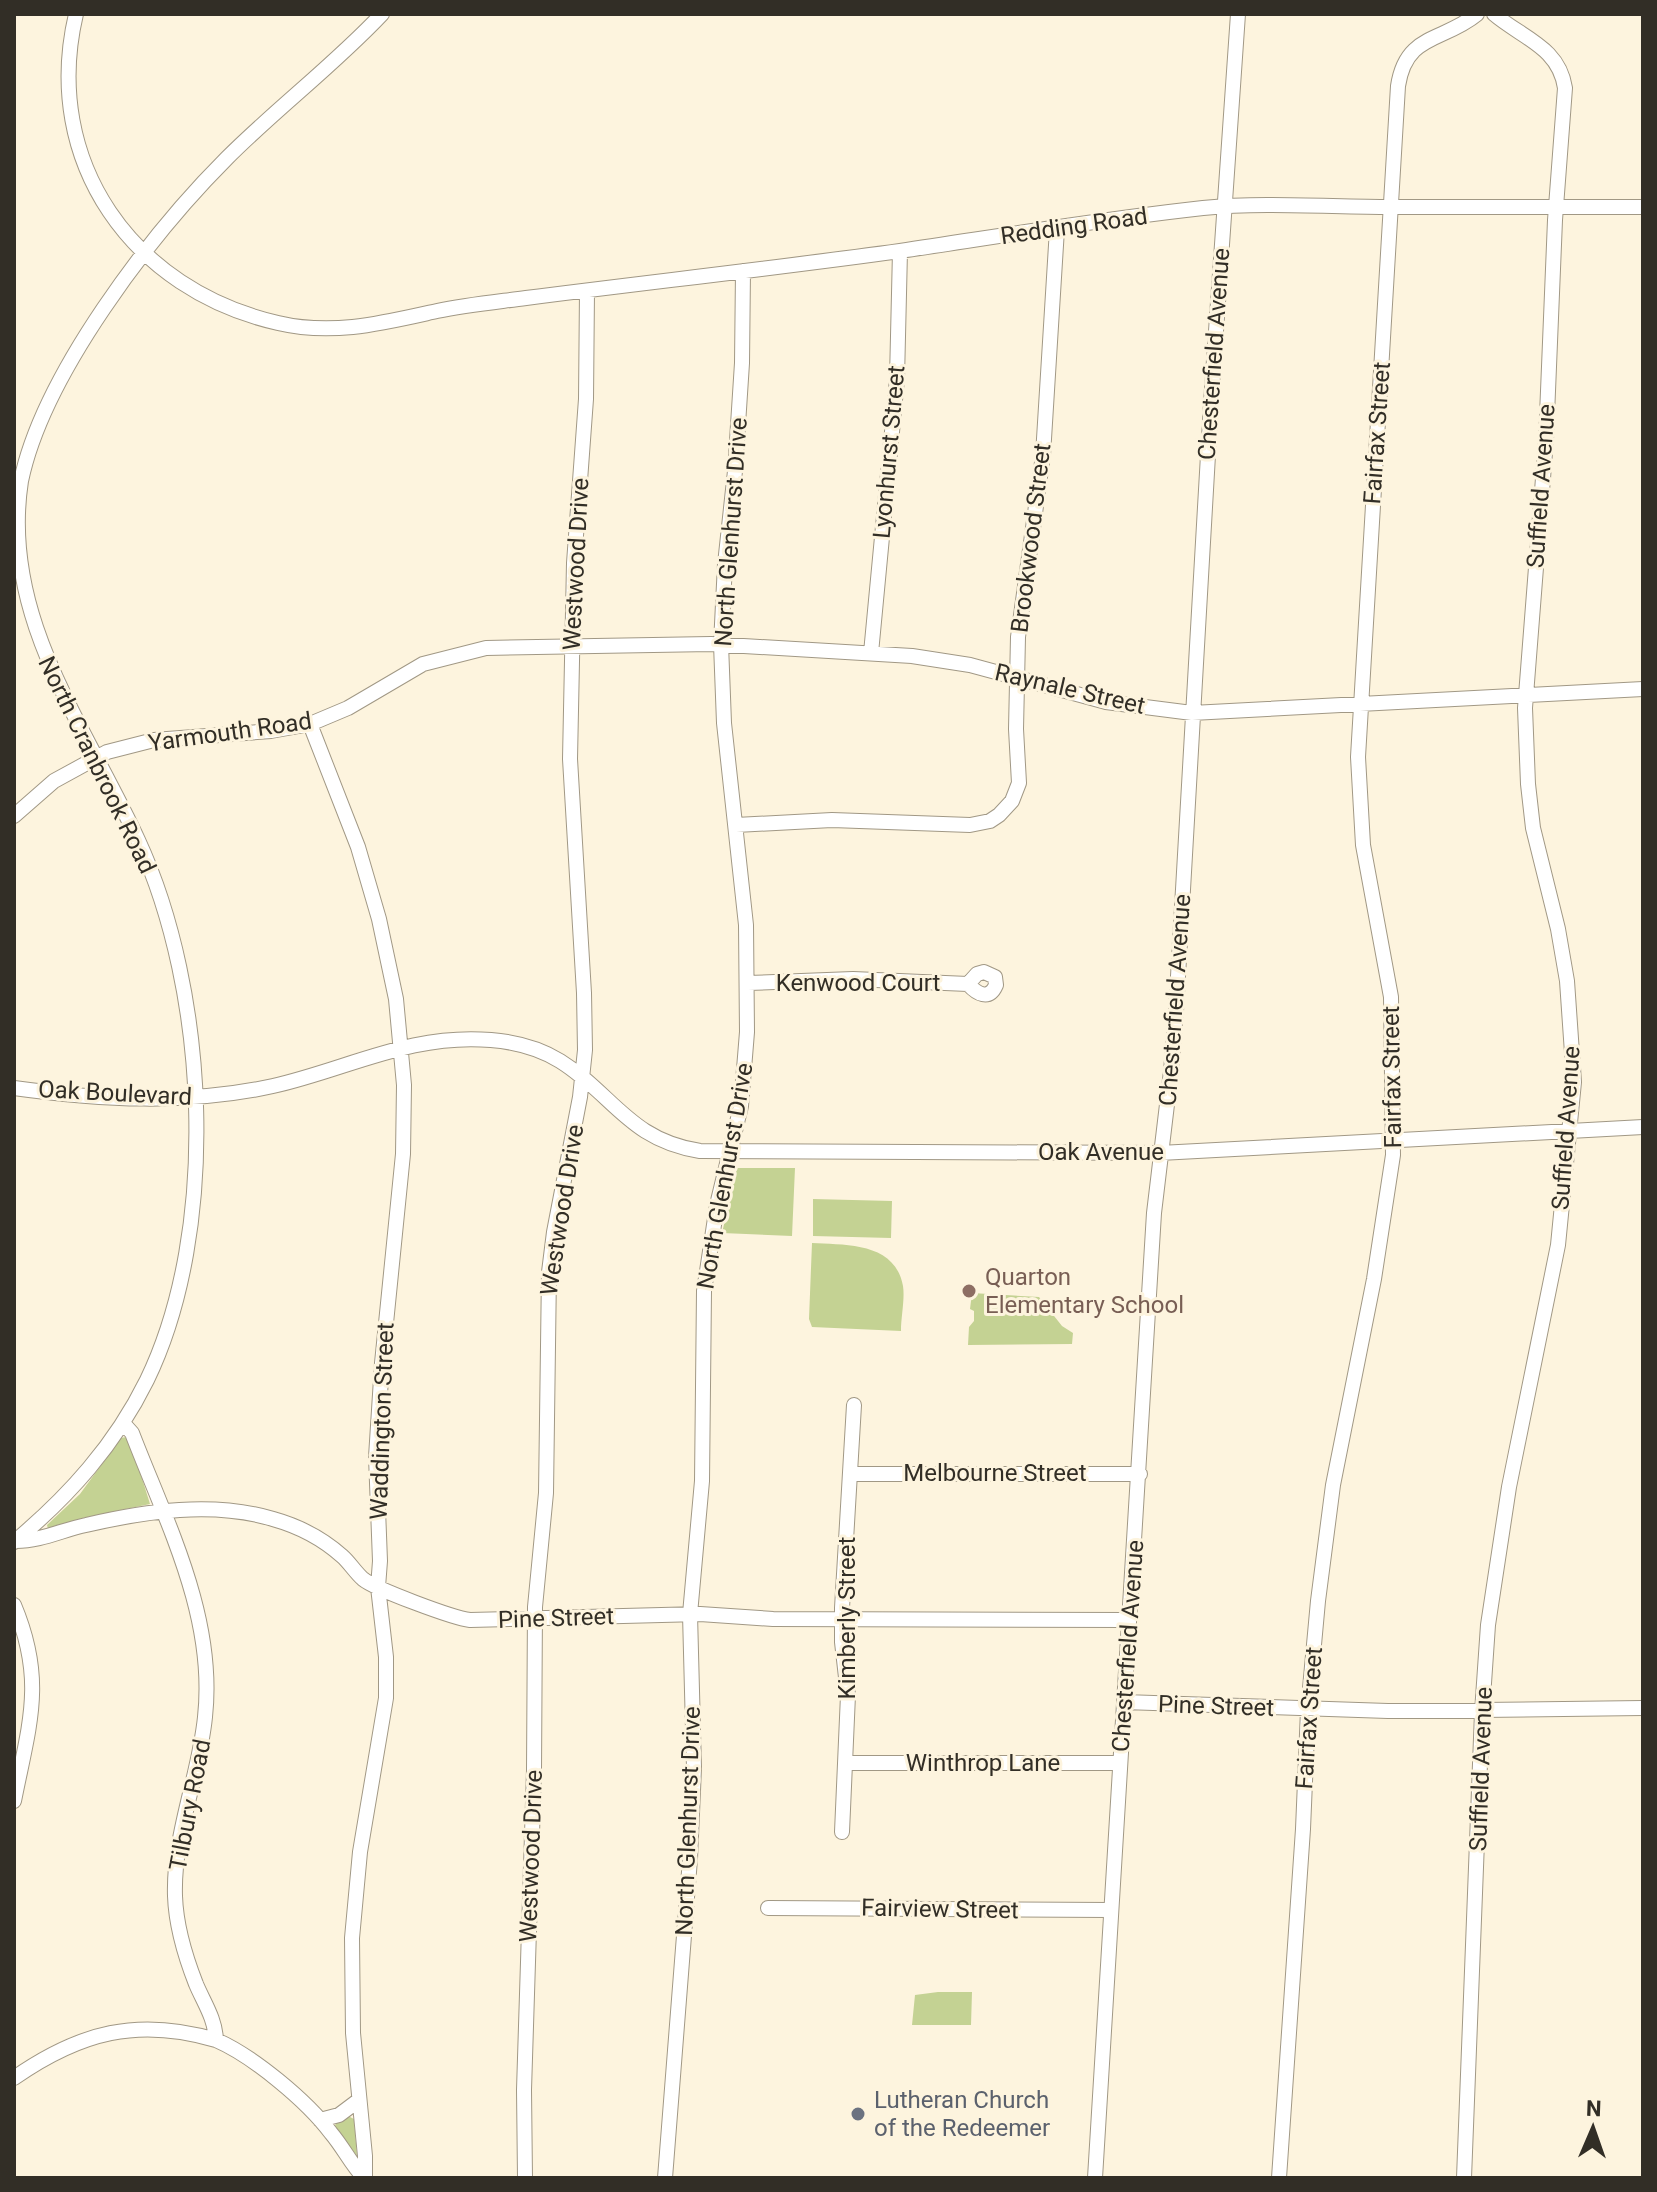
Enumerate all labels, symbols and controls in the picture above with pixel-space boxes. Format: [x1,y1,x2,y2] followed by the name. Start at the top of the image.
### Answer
[999,202,1149,250] street label: Redding Road
[1193,247,1235,461] street label: Chesterfield Avenue
[1358,361,1396,505] street label: Fairfax Street
[867,364,911,540] street label: Lyonhurst Street
[1521,403,1561,569] street label: Suffield Avenue
[709,417,753,647] street label: North Glenhurst Drive
[1005,442,1057,634] street label: Brookwood Street
[557,477,595,651] street label: Westwood Drive
[32,652,162,878] street label: North Cranbrook Road
[992,658,1148,720] street label: Raynale Street
[146,707,314,757] street label: Yarmouth Road
[1154,893,1196,1107] street label: Chesterfield Avenue
[776,969,941,997] street label: Kenwood Court
[1377,1005,1407,1149] street label: Fairfax Street
[1546,1045,1586,1211] street label: Suffield Avenue
[691,1061,759,1291] street label: North Glenhurst Drive
[37,1075,193,1111] street label: Oak Boulevard
[535,1123,589,1297] street label: Westwood Drive
[1038,1138,1164,1166] street label: Oak Avenue
[985,1263,1184,1319] place label: Quarton Elementary School
[960,1282,978,1300] marker: Quarton Elementary School
[365,1322,399,1520] street label: Waddington Street
[903,1459,1087,1487] street label: Melbourne Street
[833,1536,861,1699] street label: Kimberly Street
[1107,1539,1149,1753] street label: Chesterfield Avenue
[497,1602,615,1634] street label: Pine Street
[1290,1646,1328,1790] street label: Fairfax Street
[1464,1686,1498,1852] street label: Suffield Avenue
[1157,1690,1275,1722] street label: Pine Street
[670,1706,706,1936] street label: North Glenhurst Drive
[164,1737,216,1873] street label: Tilbury Road
[906,1749,1060,1777] street label: Winthrop Lane
[514,1769,548,1943] street label: Westwood Drive
[861,1894,1019,1924] street label: Fairview Street
[874,2086,1050,2142] place label: Lutheran Church of the Redeemer
[1553,2088,1633,2168] north arrow
[1585,2096,1602,2121] text: N
[849,2105,867,2123] marker: Lutheran Church of the Redeemer

